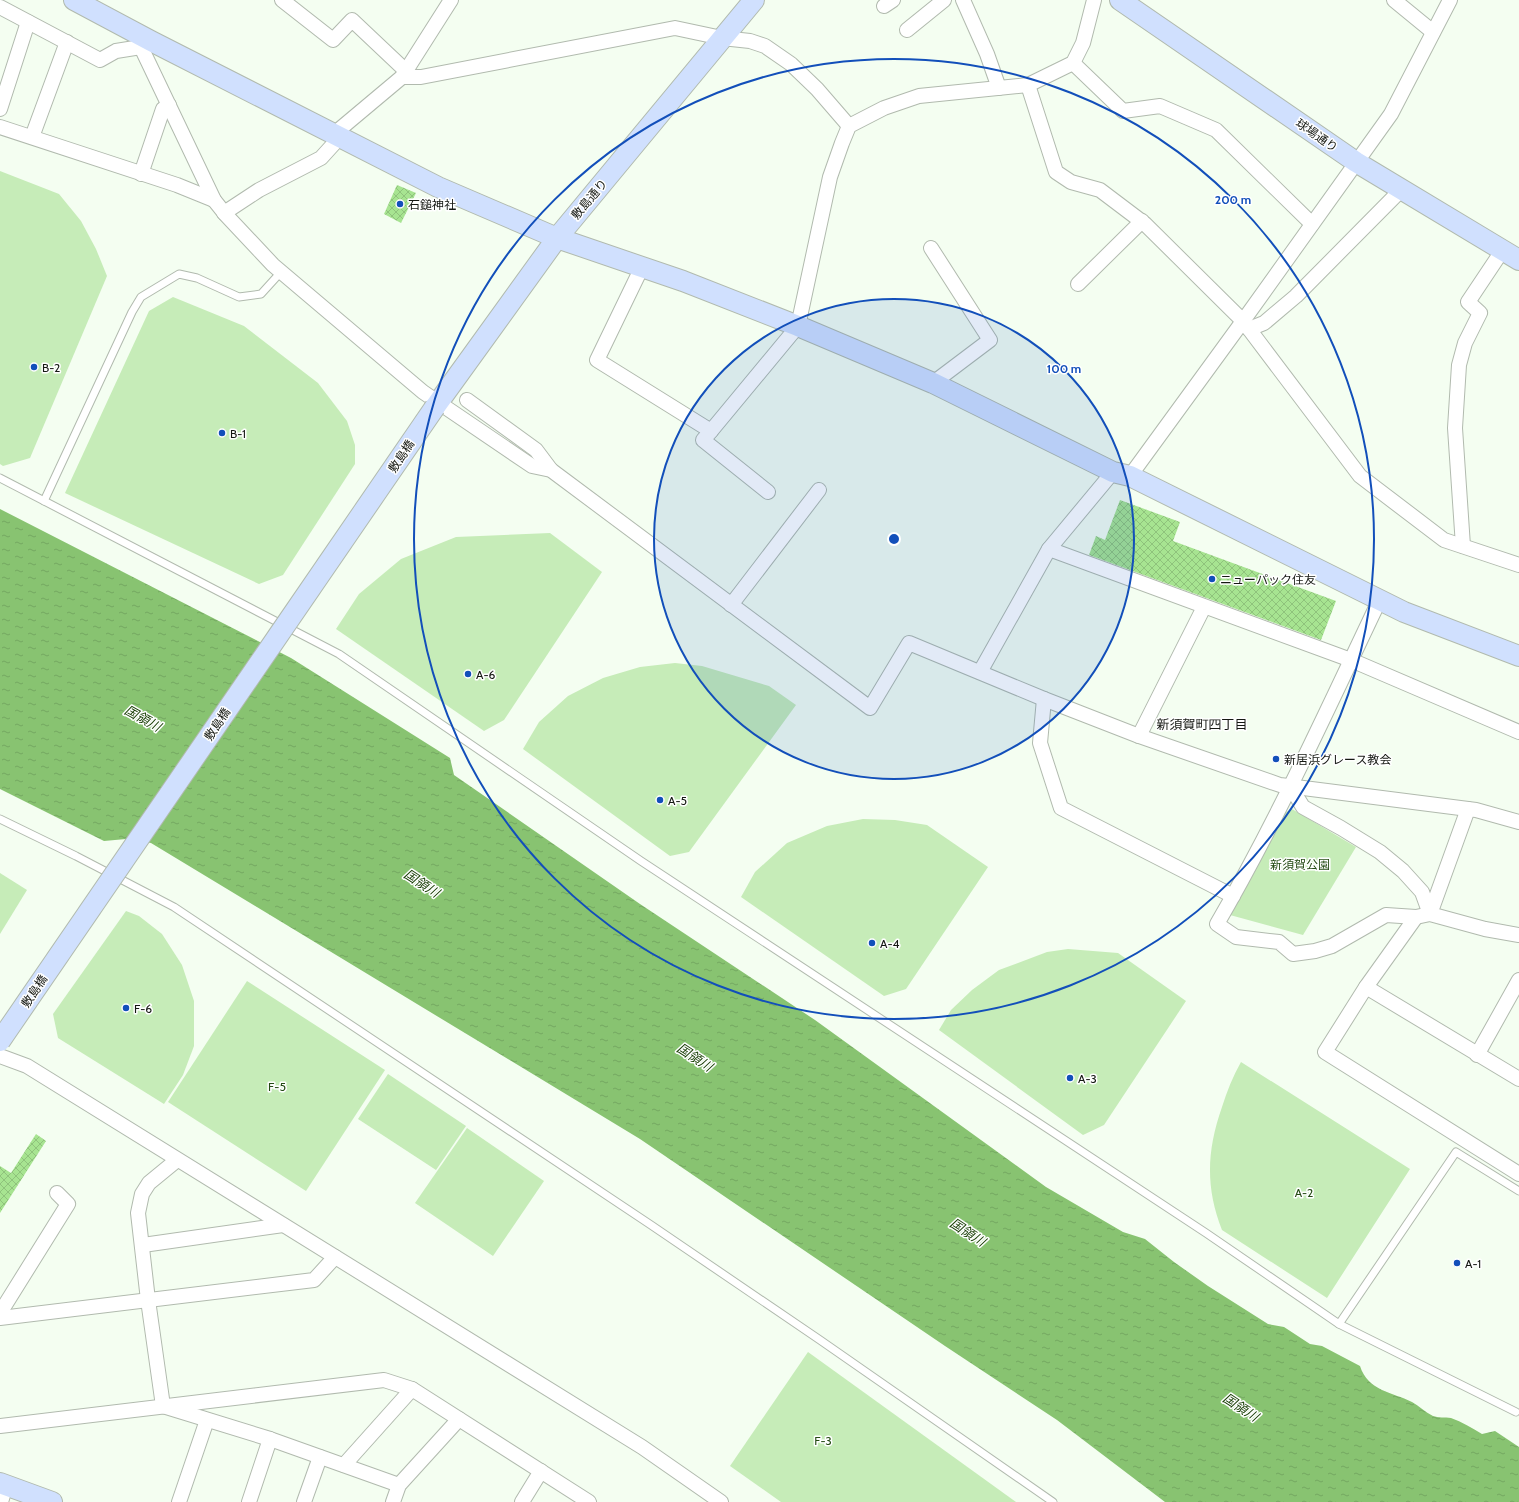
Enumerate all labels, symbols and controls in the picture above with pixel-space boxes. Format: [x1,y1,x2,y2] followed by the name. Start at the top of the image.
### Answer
[1293,115,1341,155] street label: 球場通り
[568,176,610,222] street label: 敷島通り
[1215,192,1251,207] text: 200 m
[408,197,456,212] place label: 石鎚神社
[395,199,405,209] marker: 石鎚神社
[42,360,60,375] place label: B-2
[1047,361,1081,376] text: 100 m
[29,362,39,372] marker: B-2
[230,426,246,441] place label: B-1
[217,428,227,438] marker: B-1
[385,437,417,475] street label: 敷島橋
[887,532,901,546] centre of rings
[1220,572,1316,587] place label: ニューパック住友
[1207,574,1217,584] marker: ニューパック住友
[476,667,495,682] place label: A-6
[463,669,473,679] marker: A-6
[122,702,166,735] water label: 国領川
[201,705,233,743] street label: 敷島橋
[1156,716,1248,732] district label: 新須賀町四丁目
[1284,752,1391,767] place label: 新居浜グレース教会
[1271,754,1281,764] marker: 新居浜グレース教会
[668,793,687,808] place label: A-5
[655,795,665,805] marker: A-5
[1270,857,1330,872] park label: 新須賀公園
[401,866,444,901] water label: 国領川
[880,936,899,951] place label: A-4
[867,938,877,948] marker: A-4
[18,972,50,1010] street label: 敷島橋
[134,1001,152,1016] place label: F-6
[121,1003,131,1013] marker: F-6
[674,1040,717,1075] water label: 国領川
[1078,1071,1097,1086] place label: A-3
[1065,1073,1075,1083] marker: A-3
[268,1079,286,1094] park label: F-5
[1295,1185,1313,1200] park label: A-2
[947,1215,990,1250] water label: 国領川
[1465,1256,1481,1271] place label: A-1
[1452,1258,1462,1268] marker: A-1
[1220,1390,1263,1425] water label: 国領川
[814,1433,832,1448] park label: F-3

